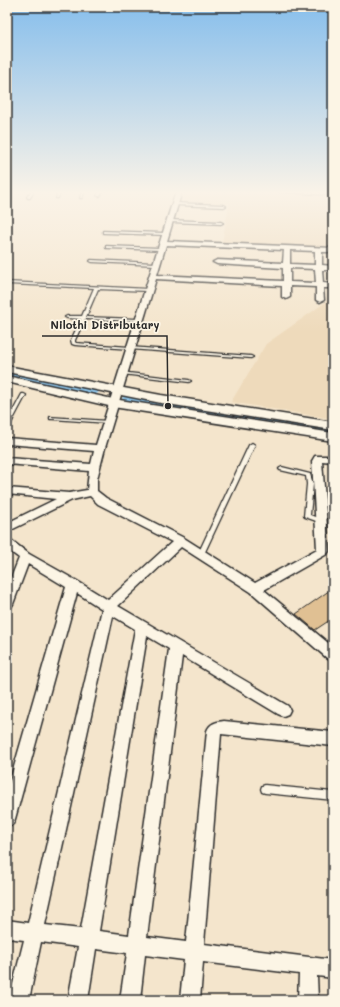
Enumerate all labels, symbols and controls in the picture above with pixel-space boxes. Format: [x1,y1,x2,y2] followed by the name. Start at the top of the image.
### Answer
[42,313,167,336] callout: Nilothi Distributary
[51,317,159,332] text: Nilothi Distributary

